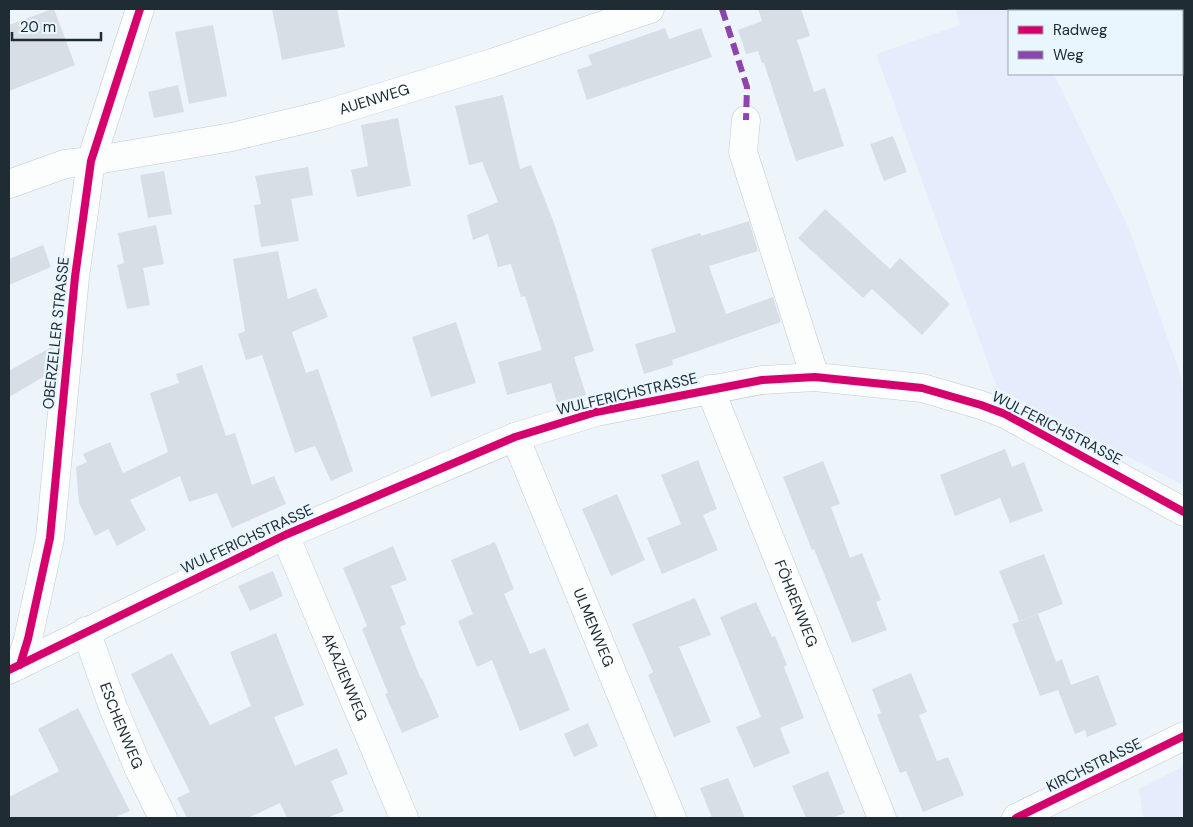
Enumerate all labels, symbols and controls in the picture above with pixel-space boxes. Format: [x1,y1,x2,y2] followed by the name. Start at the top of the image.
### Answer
[12,10,101,42] scale bar
[1008,10,1183,75] legend
[20,17,56,37] text: 20 m
[1053,20,1107,40] text: Radweg
[1053,45,1084,65] text: Weg
[337,79,412,119] street label: AUENWEG
[38,256,74,410] street label: OBERZELLER STRASSE
[555,368,699,420] street label: WULFERICHSTRASSE
[988,386,1126,470] street label: WULFERICHSTRASSE
[178,500,316,578] street label: WULFERICHSTRASSE
[770,557,822,650] street label: FÖHRENWEG
[568,585,619,670] street label: ULMENWEG
[317,630,372,724] street label: AKAZIENWEG
[95,680,148,772] street label: ESCHENWEG
[1043,733,1145,797] street label: KIRCHSTRASSE

